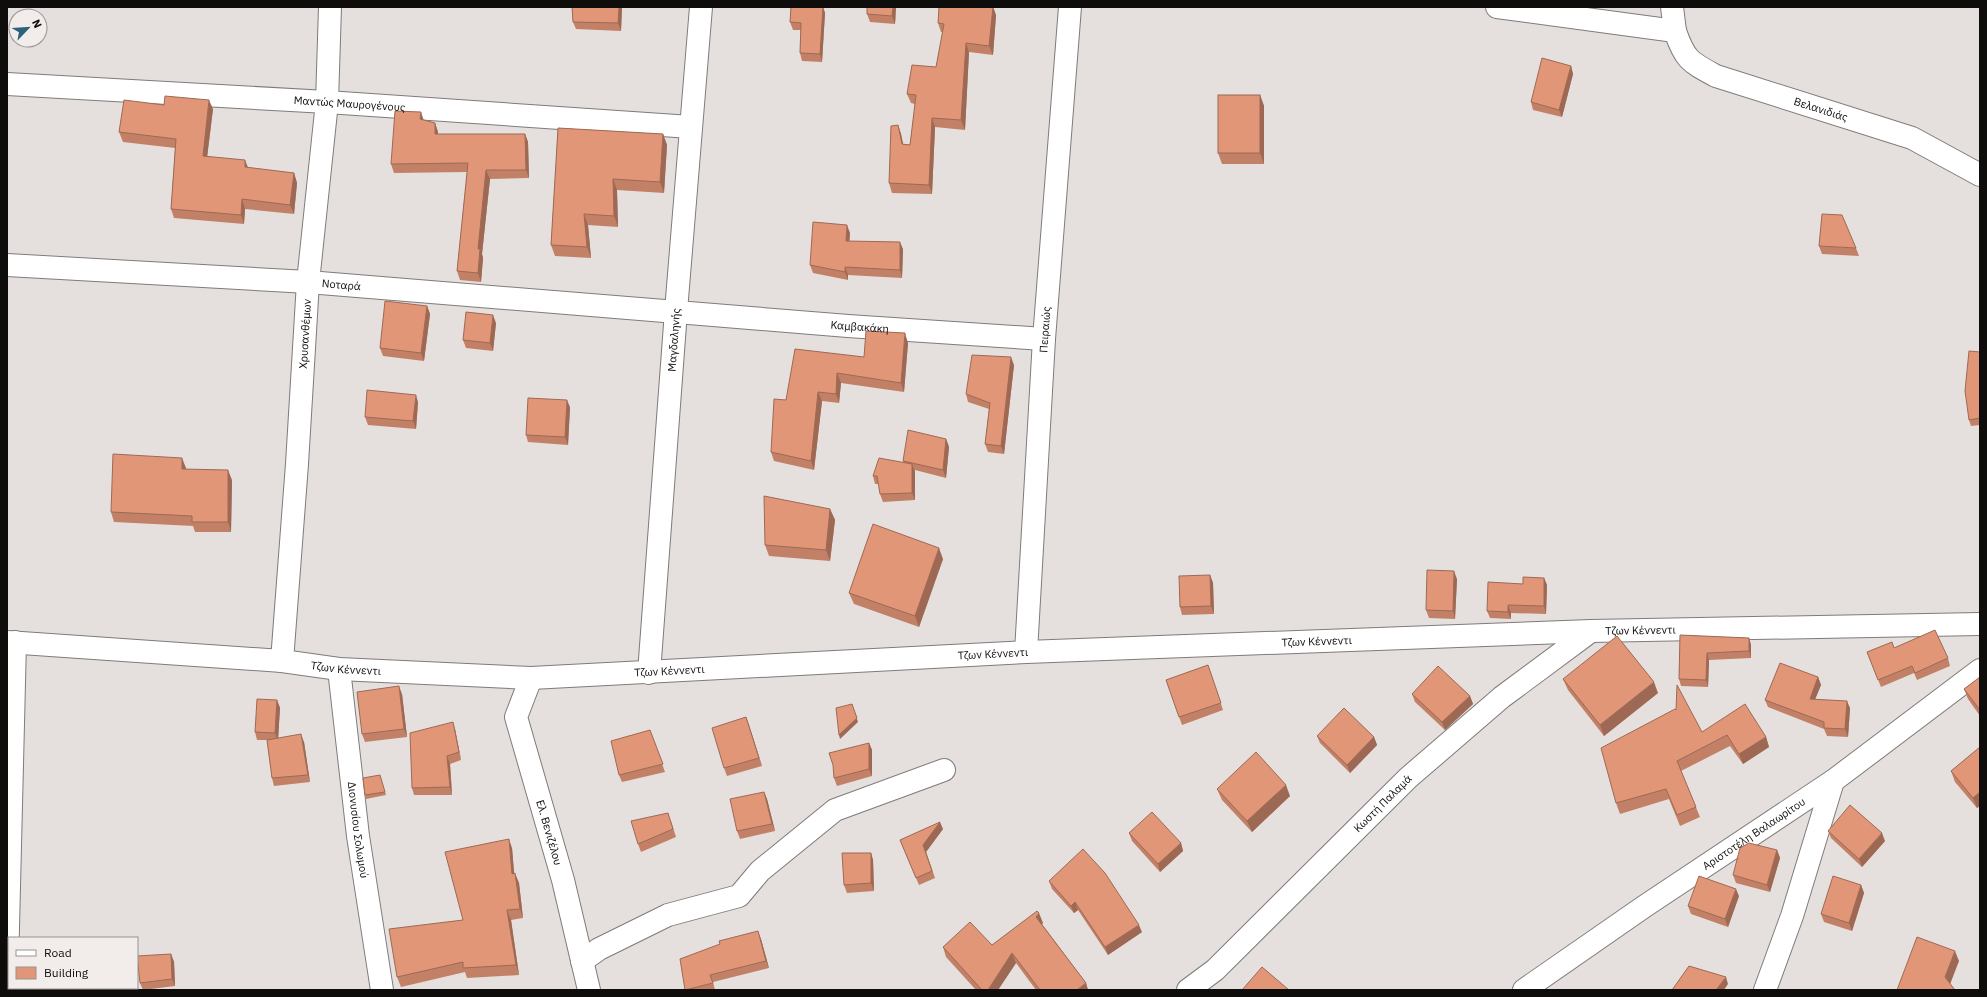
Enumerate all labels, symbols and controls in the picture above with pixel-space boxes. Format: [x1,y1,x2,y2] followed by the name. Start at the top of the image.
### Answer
[8,8,48,48] north arrow
[29,17,45,30] text: N
[293,93,406,114] street label: Μαντώς Μαυρογένους
[1792,94,1850,124] street label: Βελανιδιάς
[321,276,361,293] street label: Νοταρά
[296,298,314,369] street label: Χρυσανθέμων
[1036,306,1054,353] street label: Πειραιώς
[664,308,683,372] street label: Μαγδαληνής
[830,318,889,336] street label: Καμβακάκη
[1605,622,1676,638] street label: Τζων Κέννεντι
[1281,633,1352,649] street label: Τζων Κέννεντι
[957,645,1028,663] street label: Τζων Κέννεντι
[310,658,381,678] street label: Τζων Κέννεντι
[634,662,705,680] street label: Τζων Κέννεντι
[1351,771,1415,835] street label: Κωστή Παλαμά
[345,781,371,879] street label: Διονυσίου Σολωμού
[1700,794,1808,873] street label: Αριστοτέλη Βαλαωρίτου
[533,798,565,867] street label: Ελ. Βενιζέλου
[8,937,138,989] legend
[44,945,72,960] text: Road
[44,965,89,980] text: Building

